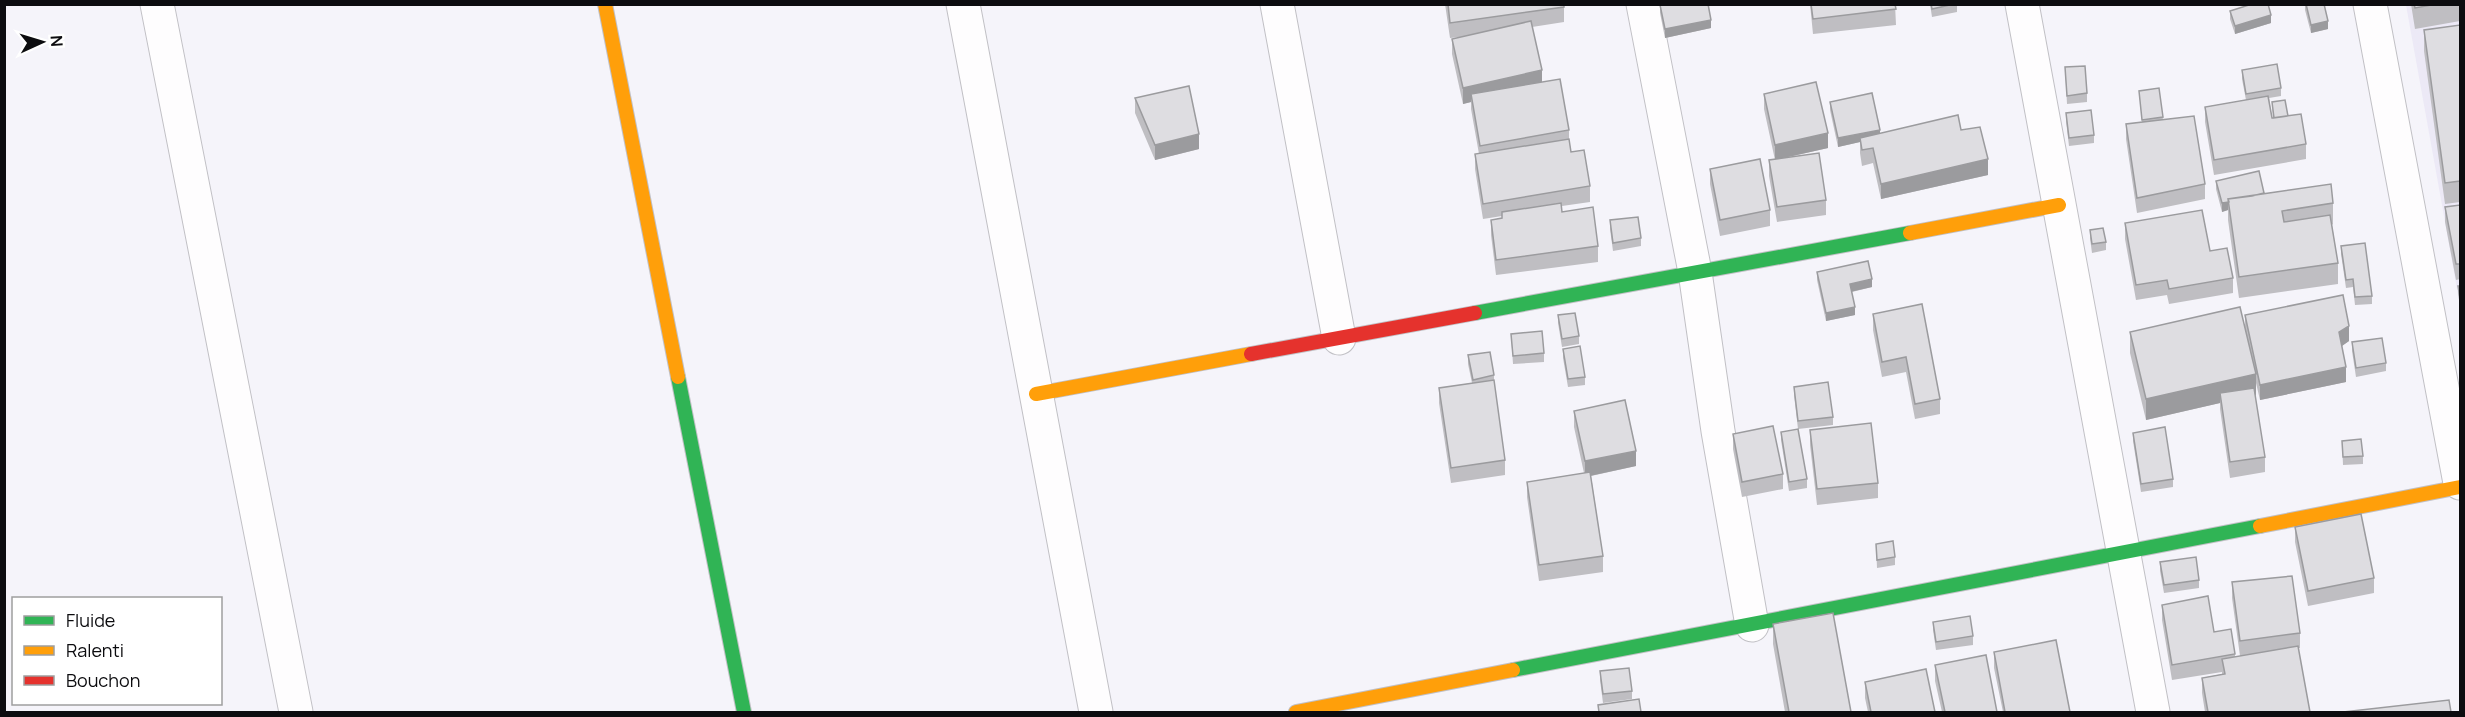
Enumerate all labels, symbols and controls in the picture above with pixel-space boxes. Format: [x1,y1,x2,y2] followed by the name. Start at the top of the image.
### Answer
[12,12,72,72] north arrow
[46,34,68,47] text: N
[12,597,222,705] legend
[66,608,115,632] text: Fluide
[66,638,124,662] text: Ralenti
[66,668,140,692] text: Bouchon

